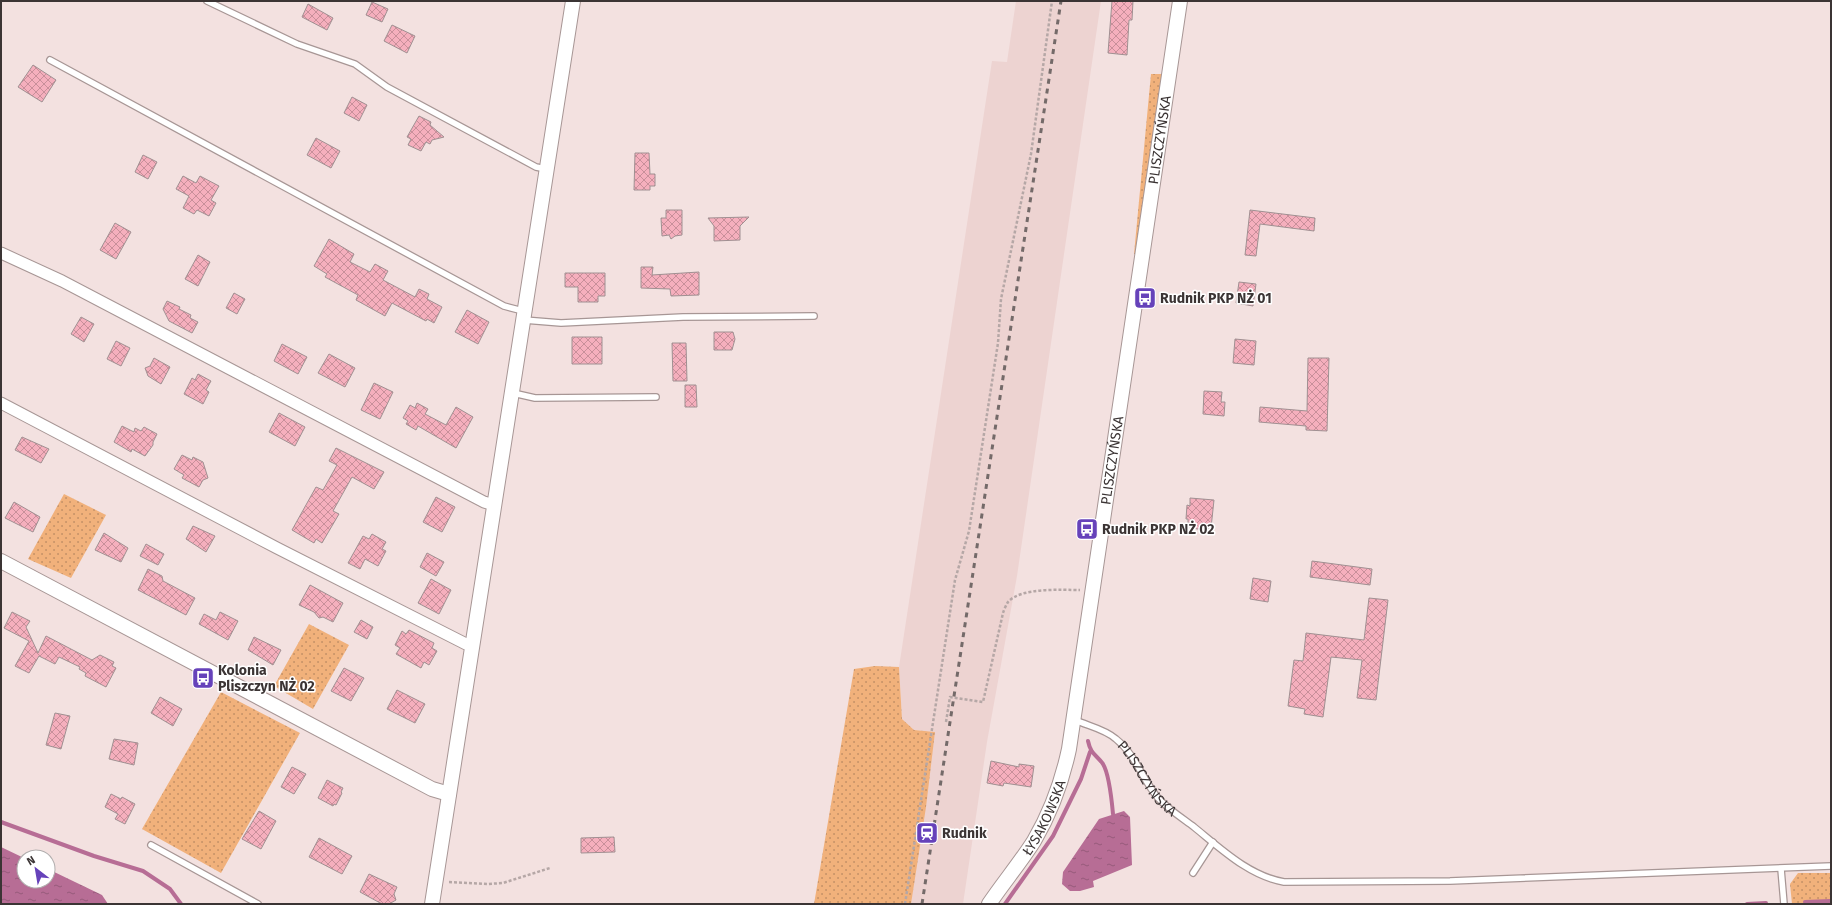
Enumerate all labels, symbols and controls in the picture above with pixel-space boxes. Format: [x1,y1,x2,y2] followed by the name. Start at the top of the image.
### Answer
[1144,94,1174,186] street label: PLISZCZYŃSKA
[1132,285,1158,311] bus stop icon: Rudnik PKP NŻ 01
[1160,289,1272,307] place label: Rudnik PKP NŻ 01
[1097,415,1127,506] street label: PLISZCZYŃSKA
[1074,516,1100,542] bus stop icon: Rudnik PKP NŻ 02
[1102,520,1215,538] place label: Rudnik PKP NŻ 02
[218,662,315,695] place label: Kolonia Pliszczyn NŻ 02
[190,665,216,691] bus stop icon: Kolonia Pliszczyn NŻ 02
[1114,737,1180,820] street label: PLISZCZYŃSKA
[1018,778,1069,859] street label: ŁYSAKOWSKA
[914,820,940,846] station icon: Rudnik
[942,825,987,842] place label: Rudnik
[16,849,56,889] north arrow
[25,853,38,868] text: N

